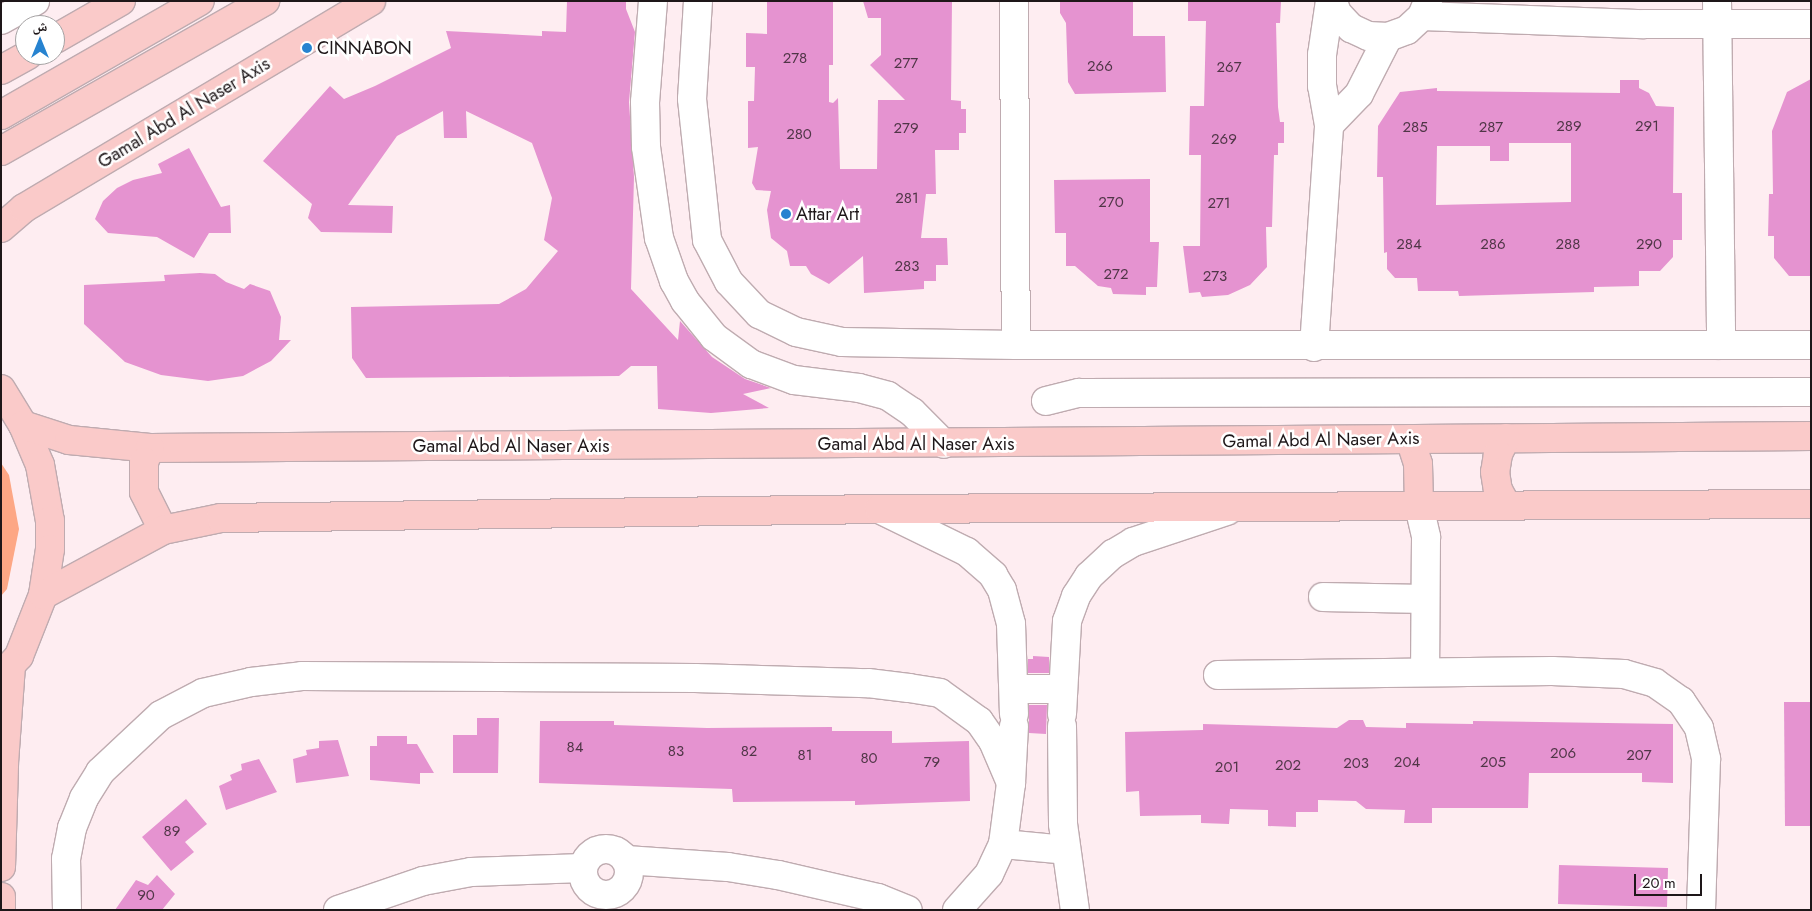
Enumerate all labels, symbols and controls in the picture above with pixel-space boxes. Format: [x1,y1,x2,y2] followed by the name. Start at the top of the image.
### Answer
[15,15,65,65] north arrow
[33,16,47,36] text: ش
[317,37,412,59] place label: CINNABON
[301,42,313,54] marker: CINNABON
[783,50,807,68] house number: 278
[94,53,274,173] street label: Gamal Abd Al Naser Axis
[894,55,918,73] house number: 277
[1087,58,1113,76] house number: 266
[1216,59,1242,77] house number: 267
[1556,118,1582,136] house number: 289
[1635,118,1659,136] house number: 291
[1402,119,1428,137] house number: 285
[1479,119,1503,137] house number: 287
[893,120,919,138] house number: 279
[786,126,812,144] house number: 280
[1211,131,1237,149] house number: 269
[895,190,919,208] house number: 281
[1098,194,1124,212] house number: 270
[1207,195,1231,213] house number: 271
[796,203,859,225] place label: Attar Art
[780,208,792,220] marker: Attar Art
[1396,236,1422,254] house number: 284
[1480,236,1506,254] house number: 286
[1556,236,1580,254] house number: 288
[1636,236,1662,254] house number: 290
[895,258,919,276] house number: 283
[1104,266,1128,284] house number: 272
[1203,268,1227,286] house number: 273
[1222,427,1420,453] street label: Gamal Abd Al Naser Axis
[817,433,1015,455] street label: Gamal Abd Al Naser Axis
[412,435,610,457] street label: Gamal Abd Al Naser Axis
[567,739,583,757] house number: 84
[668,743,684,761] house number: 83
[741,743,757,761] house number: 82
[1550,745,1576,763] house number: 206
[798,747,812,765] house number: 81
[1626,747,1652,765] house number: 207
[860,750,878,768] house number: 80
[924,754,940,772] house number: 79
[1394,754,1420,772] house number: 204
[1480,754,1506,772] house number: 205
[1343,755,1369,773] house number: 203
[1275,757,1301,775] house number: 202
[1215,759,1239,777] house number: 201
[164,823,180,841] house number: 89
[1637,864,1704,896] scale bar
[1642,872,1676,894] text: 20 m
[137,887,155,905] house number: 90

